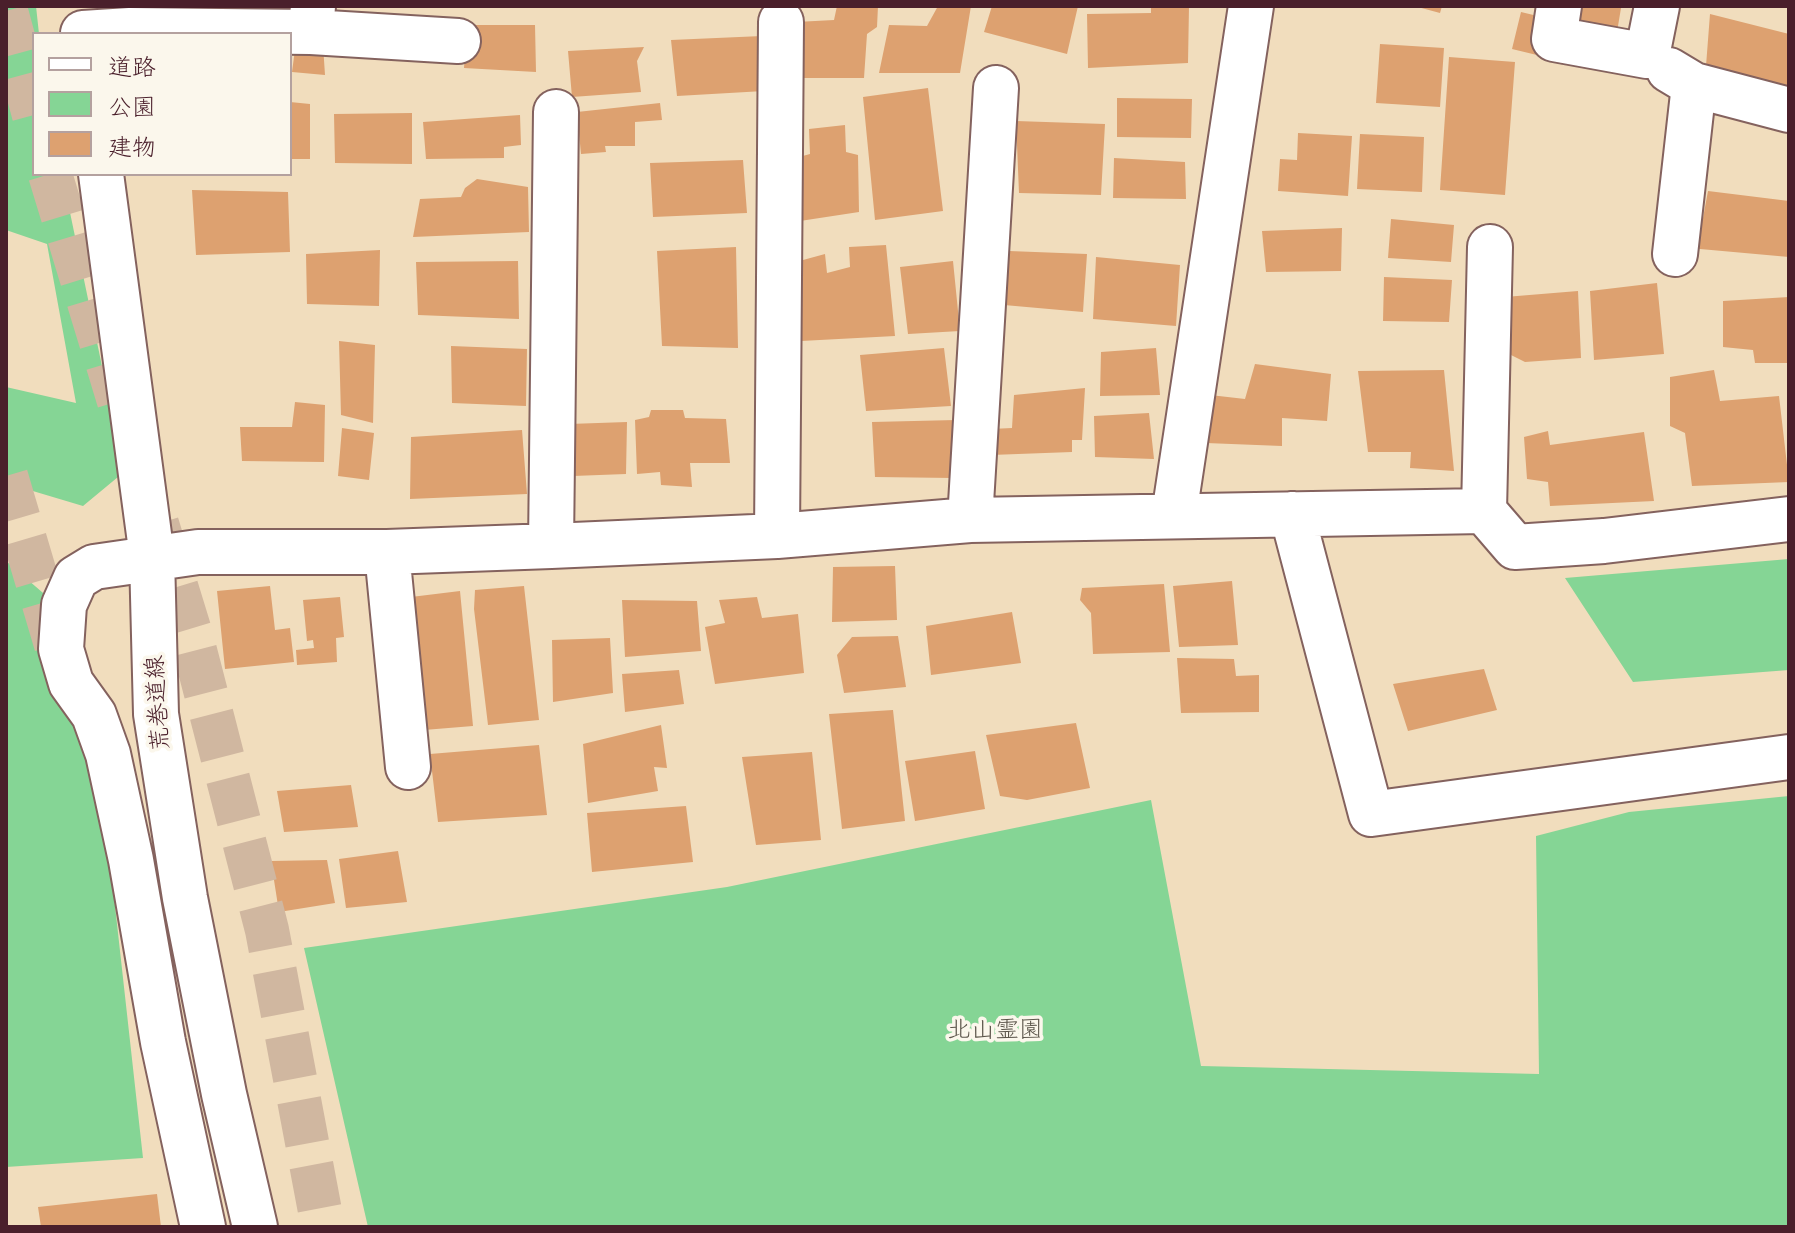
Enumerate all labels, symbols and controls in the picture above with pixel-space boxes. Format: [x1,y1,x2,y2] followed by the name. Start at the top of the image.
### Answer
[32,32,292,176] legend
[108,53,156,82] text: 道路
[108,93,156,122] text: 公園
[108,133,156,162] text: 建物
[141,654,177,752] street label: 荒巻道線
[947,1017,1043,1045] park label: 北山霊園

